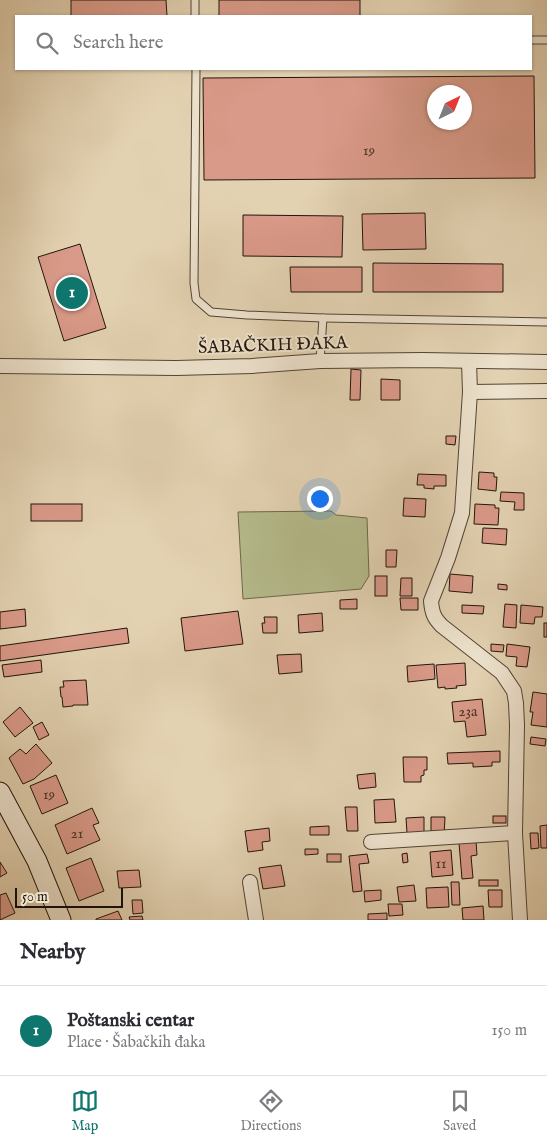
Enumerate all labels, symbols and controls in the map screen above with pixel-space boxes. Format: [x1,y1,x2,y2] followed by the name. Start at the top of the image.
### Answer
[15,15,532,70] search box
[33,29,61,57] icon: search
[73,31,164,55] text: Search here
[427,85,472,130] north arrow
[363,141,375,160] house number: 19
[56,274,88,312] pin: 1
[198,330,349,360] street label: ŠABAČKIH ĐAKA
[307,486,333,512] your location
[458,702,478,721] house number: 23a
[43,785,55,804] house number: 19
[71,824,83,843] house number: 21
[435,854,447,873] house number: 11
[15,885,122,908] scale bar
[22,888,48,906] text: 50 m
[20,939,85,966] text: Nearby
[67,1009,194,1033] text: Poštanski centar
[33,1021,39,1041] text: 1
[492,1021,527,1041] text: 150 m
[67,1033,206,1053] text: Place · Šabačkih đaka
[71,1087,99,1135] tab: Map
[240,1087,301,1135] tab: Directions
[443,1087,476,1135] tab: Saved

